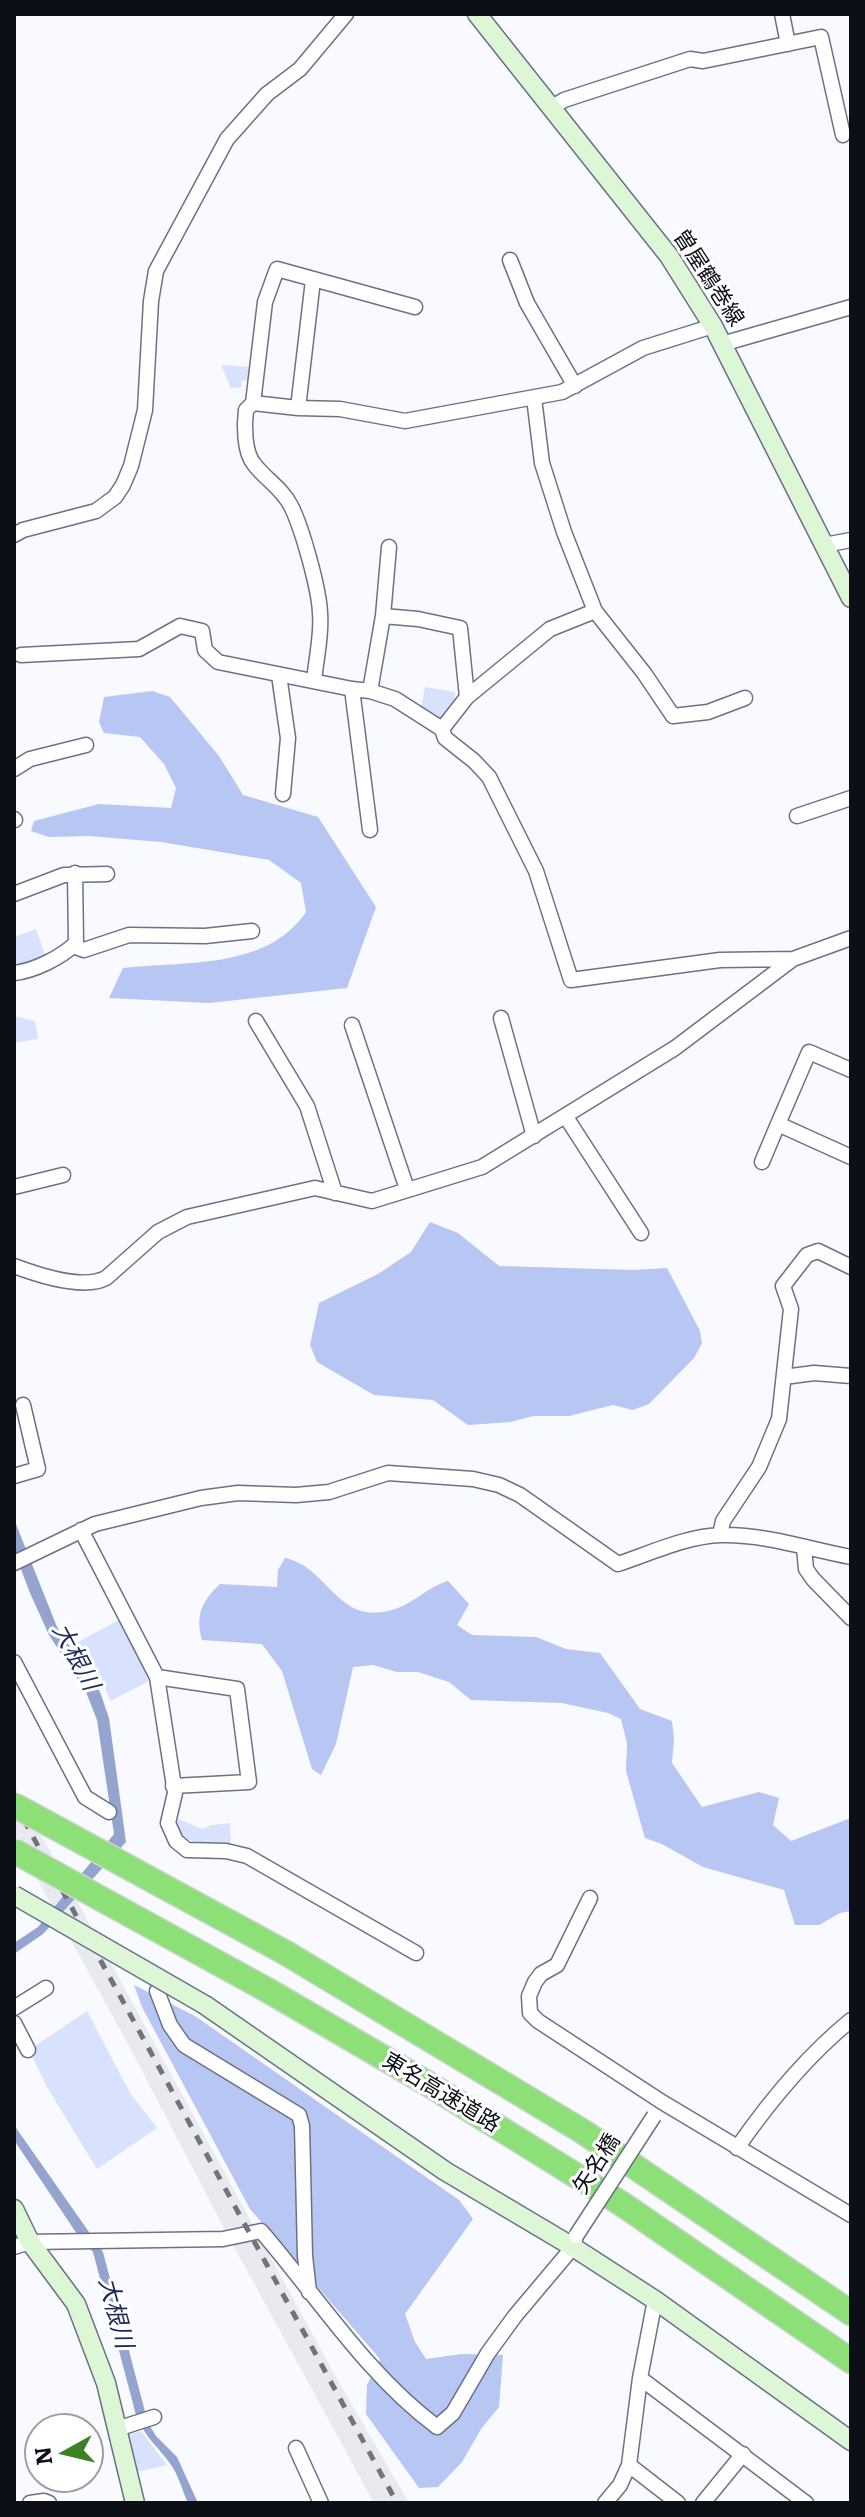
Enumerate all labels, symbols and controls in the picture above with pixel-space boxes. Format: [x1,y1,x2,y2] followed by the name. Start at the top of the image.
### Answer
[667,225,749,331] street label: 曽屋鶴巻線
[45,1618,105,1696] water label: 大根川
[378,2048,504,2138] street label: 東名高速道路
[568,2129,626,2199] street label: 矢名橋
[92,2274,138,2352] water label: 大根川
[24,2413,104,2493] north arrow
[24,2445,59,2468] text: N

